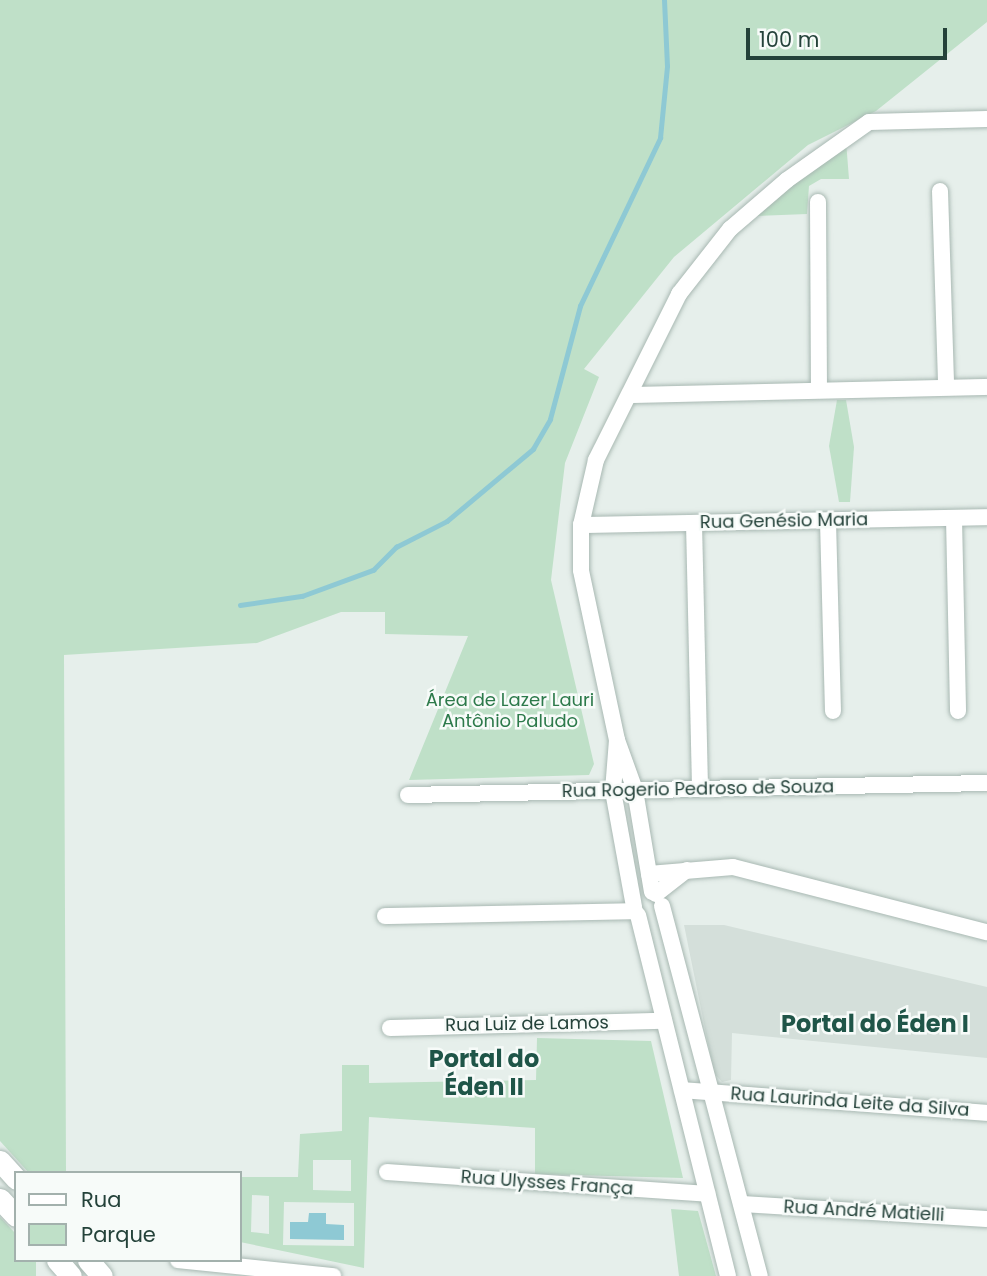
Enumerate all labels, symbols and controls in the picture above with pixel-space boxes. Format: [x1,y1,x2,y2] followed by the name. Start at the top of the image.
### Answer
[749,14,950,58] scale bar
[759,25,819,54] text: 100 m
[700,509,868,533] street label: Rua Genésio Maria
[426,690,594,732] park label: Área de Lazer Lauri Antônio Paludo
[562,776,834,802] street label: Rua Rogerio Pedroso de Souza
[781,1010,969,1038] district label: Portal do Éden I
[445,1012,609,1036] street label: Rua Luiz de Lamos
[429,1045,539,1101] district label: Portal do Éden II
[730,1083,970,1121] street label: Rua Laurinda Leite da Silva
[460,1166,634,1200] street label: Rua Ulysses França
[14,1171,242,1262] legend
[81,1185,121,1214] text: Rua
[783,1196,945,1226] street label: Rua André Matielli
[81,1220,156,1249] text: Parque

